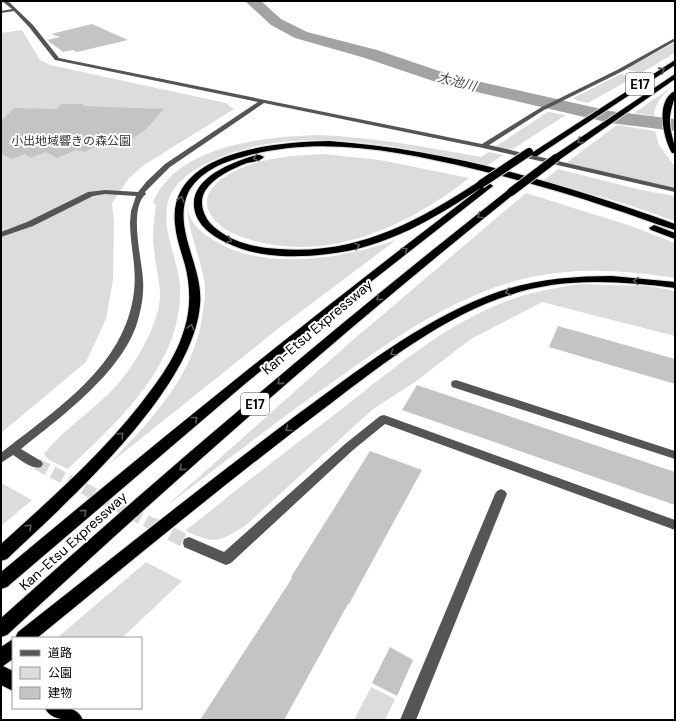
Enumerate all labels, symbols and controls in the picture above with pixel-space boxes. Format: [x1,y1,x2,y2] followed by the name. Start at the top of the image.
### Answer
[658,67,665,75] one-way arrow
[436,68,480,95] water label: 大池川
[626,73,654,95] road number: E17
[11,133,131,149] park label: 小出地域響きの森公園
[577,136,584,144] one-way arrow
[253,153,260,162] one-way arrow
[177,196,185,203] one-way arrow
[478,212,485,219] one-way arrow
[226,235,233,243] one-way arrow
[354,242,360,250] one-way arrow
[400,247,407,254] one-way arrow
[258,275,376,379] street label: Kan-Etsu Expressway
[633,276,639,285] one-way arrow
[504,287,511,296] one-way arrow
[376,294,384,301] one-way arrow
[186,323,194,330] one-way arrow
[390,348,397,356] one-way arrow
[277,378,285,385] one-way arrow
[241,393,269,415] road number: E17
[190,417,197,424] one-way arrow
[285,424,292,431] one-way arrow
[116,432,124,440] one-way arrow
[179,463,186,470] one-way arrow
[15,488,131,594] street label: Kan-Etsu Expressway
[79,509,87,516] one-way arrow
[24,524,32,532] one-way arrow
[12,637,142,709] legend
[48,645,72,661] text: 道路
[48,665,72,681] text: 公園
[48,685,72,701] text: 建物

